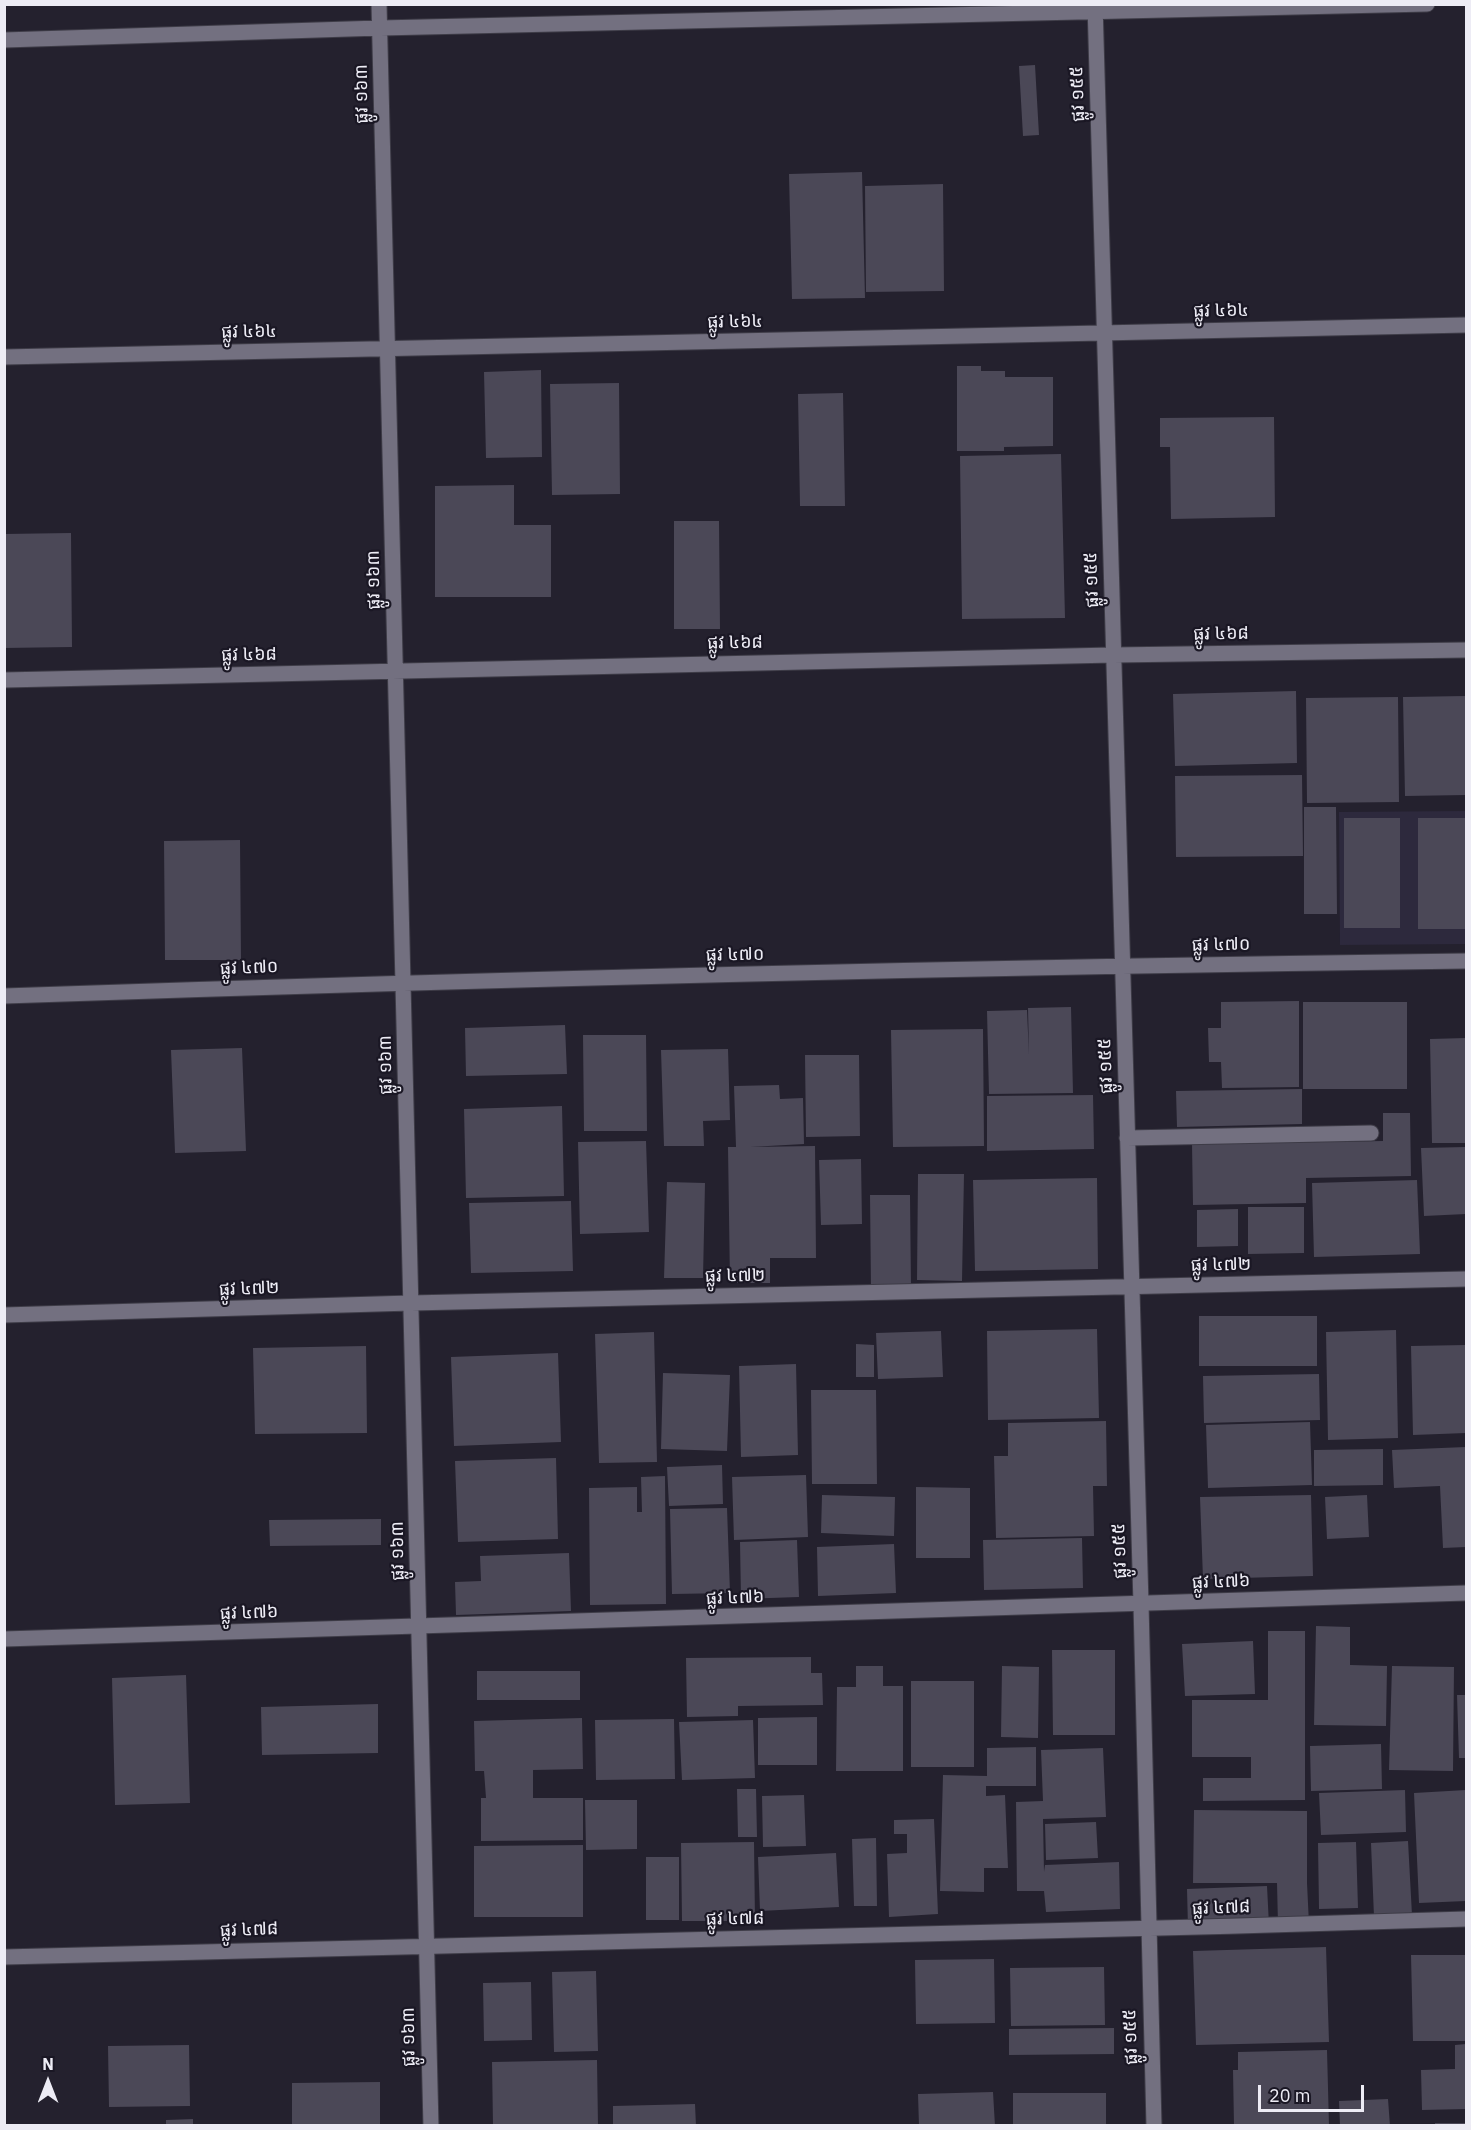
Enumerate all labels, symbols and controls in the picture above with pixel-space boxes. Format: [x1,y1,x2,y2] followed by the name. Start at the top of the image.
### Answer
[351,64,373,124] street label: ផ្លូវ ១៦៣
[1066,66,1090,122] street label: ផ្លូវ ១៥៥
[1193,300,1249,322] street label: ផ្លូវ ៤៦៤
[707,311,763,333] street label: ផ្លូវ ៤៦៤
[221,321,277,343] street label: ផ្លូវ ៤៦៤
[363,550,385,610] street label: ផ្លូវ ១៦៣
[1080,552,1104,608] street label: ផ្លូវ ១៥៥
[1193,623,1249,645] street label: ផ្លូវ ៤៦៨
[707,632,763,654] street label: ផ្លូវ ៤៦៨
[221,644,277,666] street label: ផ្លូវ ៤៦៨
[1192,934,1250,956] street label: ផ្លូវ ៤៧០
[706,944,764,966] street label: ផ្លូវ ៤៧០
[219,956,279,980] street label: ផ្លូវ ៤៧០
[375,1035,397,1095] street label: ផ្លូវ ១៦៣
[1094,1038,1118,1094] street label: ផ្លូវ ១៥៥
[1191,1254,1251,1276] street label: ផ្លូវ ៤៧២
[705,1265,765,1287] street label: ផ្លូវ ៤៧២
[218,1277,280,1301] street label: ផ្លូវ ៤៧២
[387,1521,409,1581] street label: ផ្លូវ ១៦៣
[1108,1523,1132,1579] street label: ផ្លូវ ១៥៥
[1191,1570,1251,1594] street label: ផ្លូវ ៤៧៦
[705,1586,765,1610] street label: ផ្លូវ ៤៧៦
[219,1601,279,1625] street label: ផ្លូវ ៤៧៦
[1191,1896,1251,1920] street label: ផ្លូវ ៤៧៨
[706,1908,764,1930] street label: ផ្លូវ ៤៧៨
[219,1918,279,1942] street label: ផ្លូវ ៤៧៨
[398,2007,420,2067] street label: ផ្លូវ ១៦៣
[1119,2009,1143,2065] street label: ផ្លូវ ១៥៥
[18,2052,78,2112] north arrow
[42,2054,54,2074] text: N
[1261,2073,1368,2111] scale bar
[1269,2084,1311,2107] text: 20 m

